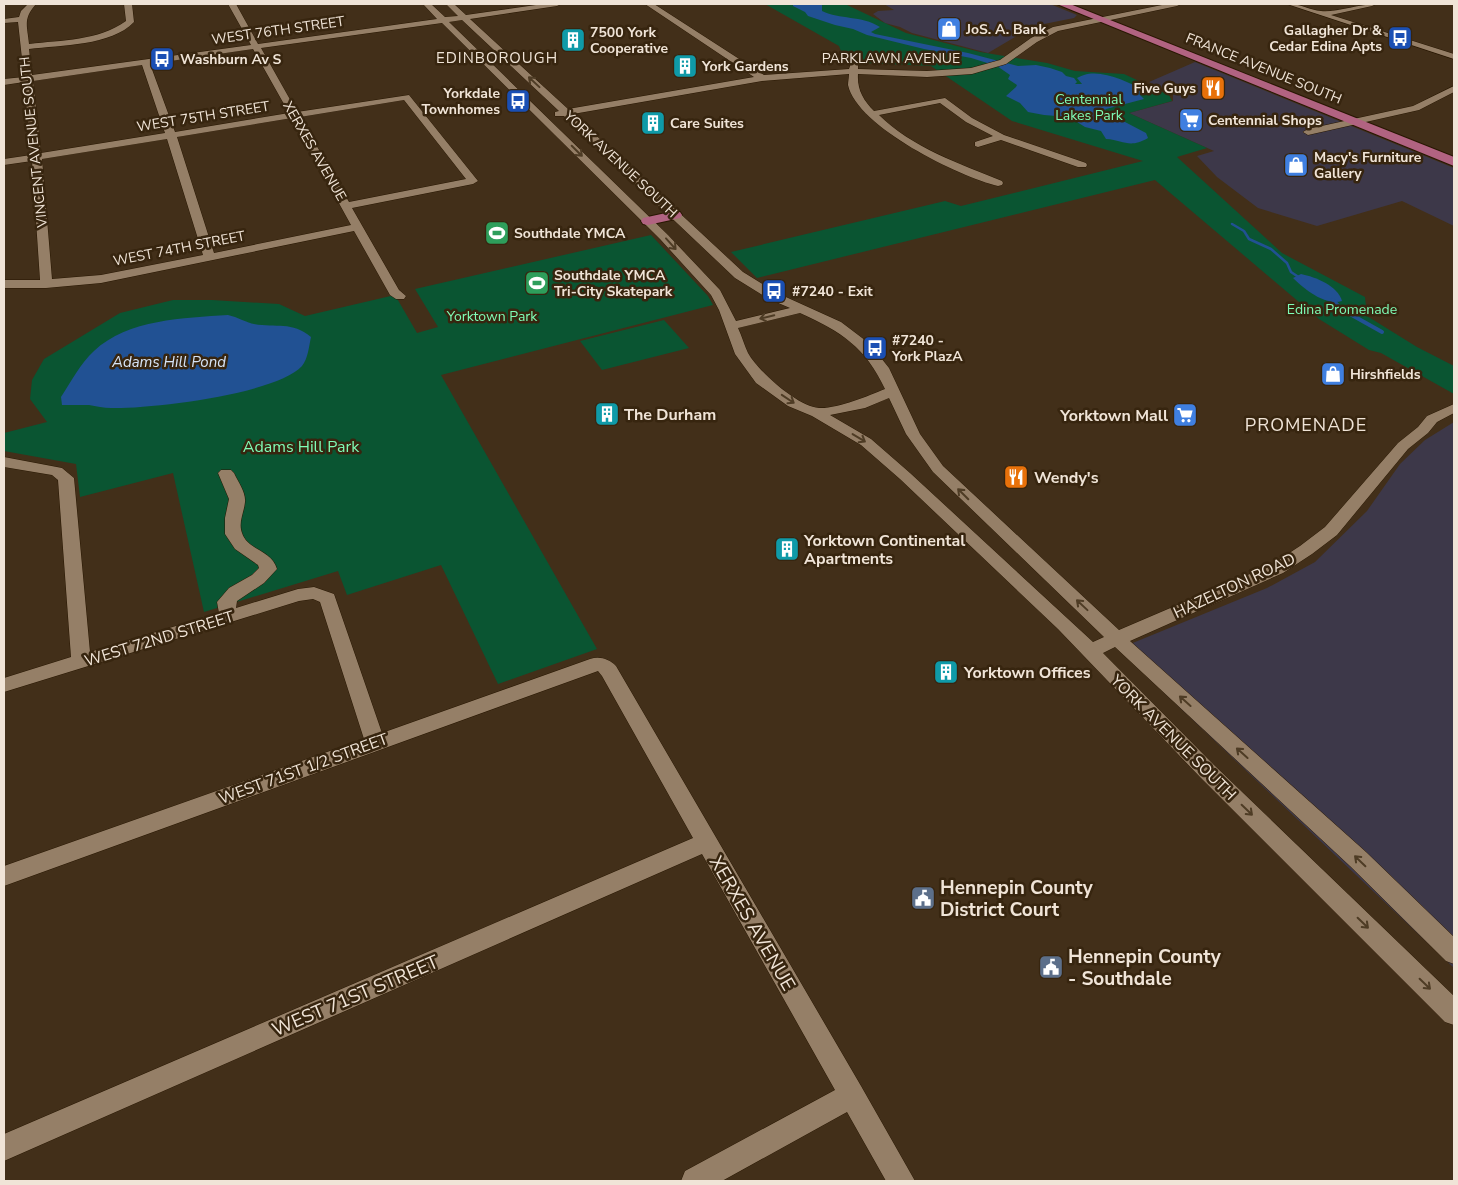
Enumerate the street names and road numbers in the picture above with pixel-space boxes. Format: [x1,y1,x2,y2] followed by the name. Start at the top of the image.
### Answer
[210,12,346,49] street label: WEST 76TH STREET
[1183,28,1345,109] street label: FRANCE AVENUE SOUTH
[822,49,960,68] street label: PARKLAWN AVENUE
[15,56,52,229] street label: VINCENT AVENUE SOUTH
[135,97,271,136] street label: WEST 75TH STREET
[278,98,351,204] street label: XERXES AVENUE
[559,106,681,222] street label: YORK AVENUE SOUTH
[111,226,247,271] street label: WEST 74TH STREET
[1170,548,1299,624] street label: HAZELTON ROAD
[82,606,237,672] street label: WEST 72ND STREET
[1105,669,1241,805] street label: YORK AVENUE SOUTH
[216,728,391,810] street label: WEST 71ST 1/2 STREET
[703,851,801,996] street label: XERXES AVENUE
[268,949,443,1043] street label: WEST 71ST STREET

